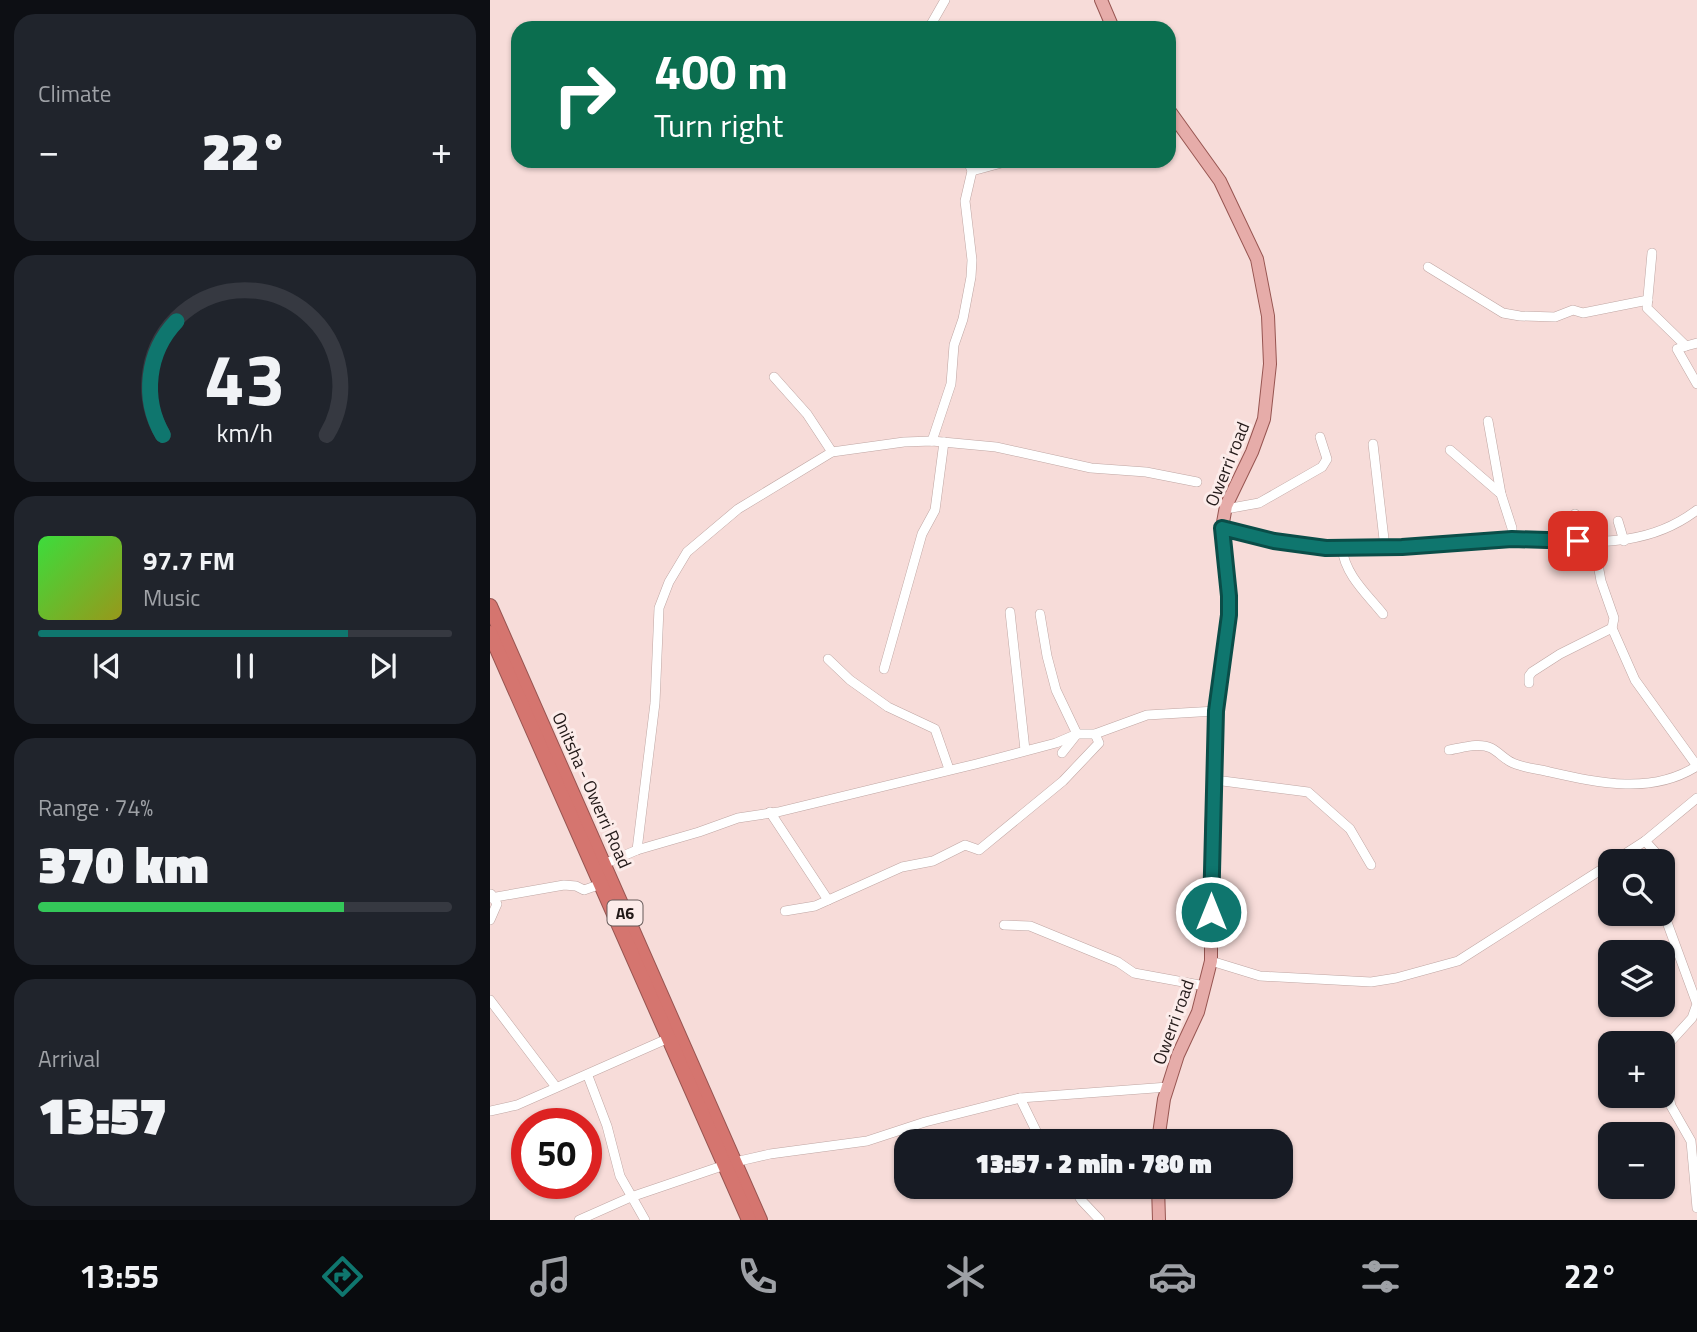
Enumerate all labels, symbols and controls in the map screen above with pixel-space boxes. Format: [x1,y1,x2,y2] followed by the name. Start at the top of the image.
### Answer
[654,33,788,108] text: 400 m
[539,49,630,140] icon: right
[38,76,111,111] text: Climate
[654,101,783,149] text: Turn right
[202,111,288,190] text: 22°
[38,121,59,179] text: −
[431,121,452,179] text: +
[204,323,286,433] text: 43
[217,414,273,452] text: km/h
[1198,418,1256,510] street label: Owerri road
[1548,511,1608,571] pin
[1559,522,1597,560] icon: arrive
[143,541,235,580] text: 97.7 FM
[143,580,200,615] text: Music
[88,647,126,685] icon: previous
[226,647,264,685] icon: pause
[364,647,402,685] icon: next
[545,708,639,872] street label: Onitsha - Owerri Road
[38,790,153,825] text: Range · 74%
[38,824,209,903] text: 370 km
[1598,849,1675,1199] map controls
[1598,849,1675,926] button: search
[1174,875,1248,949] position arrow
[608,900,642,925] road number: A6
[1598,940,1675,1017] button: layers
[1145,976,1201,1068] street label: Owerri road
[1598,1031,1675,1108] button: +
[38,1041,100,1076] text: Arrival
[38,1075,167,1154] text: 13:57
[511,1108,602,1199] speed limit sign: 50
[1598,1122,1675,1199] button: −
[975,1144,1212,1183] text: 13:57 · 2 min · 780 m
[79,1252,159,1300] text: 13:55
[318,1252,367,1301] icon: directions
[526,1252,575,1301] icon: music
[733,1252,782,1301] icon: phone
[941,1252,990,1301] icon: climate
[1148,1252,1197,1301] icon: car
[1356,1252,1405,1301] icon: filters
[1564,1252,1618,1300] text: 22°

